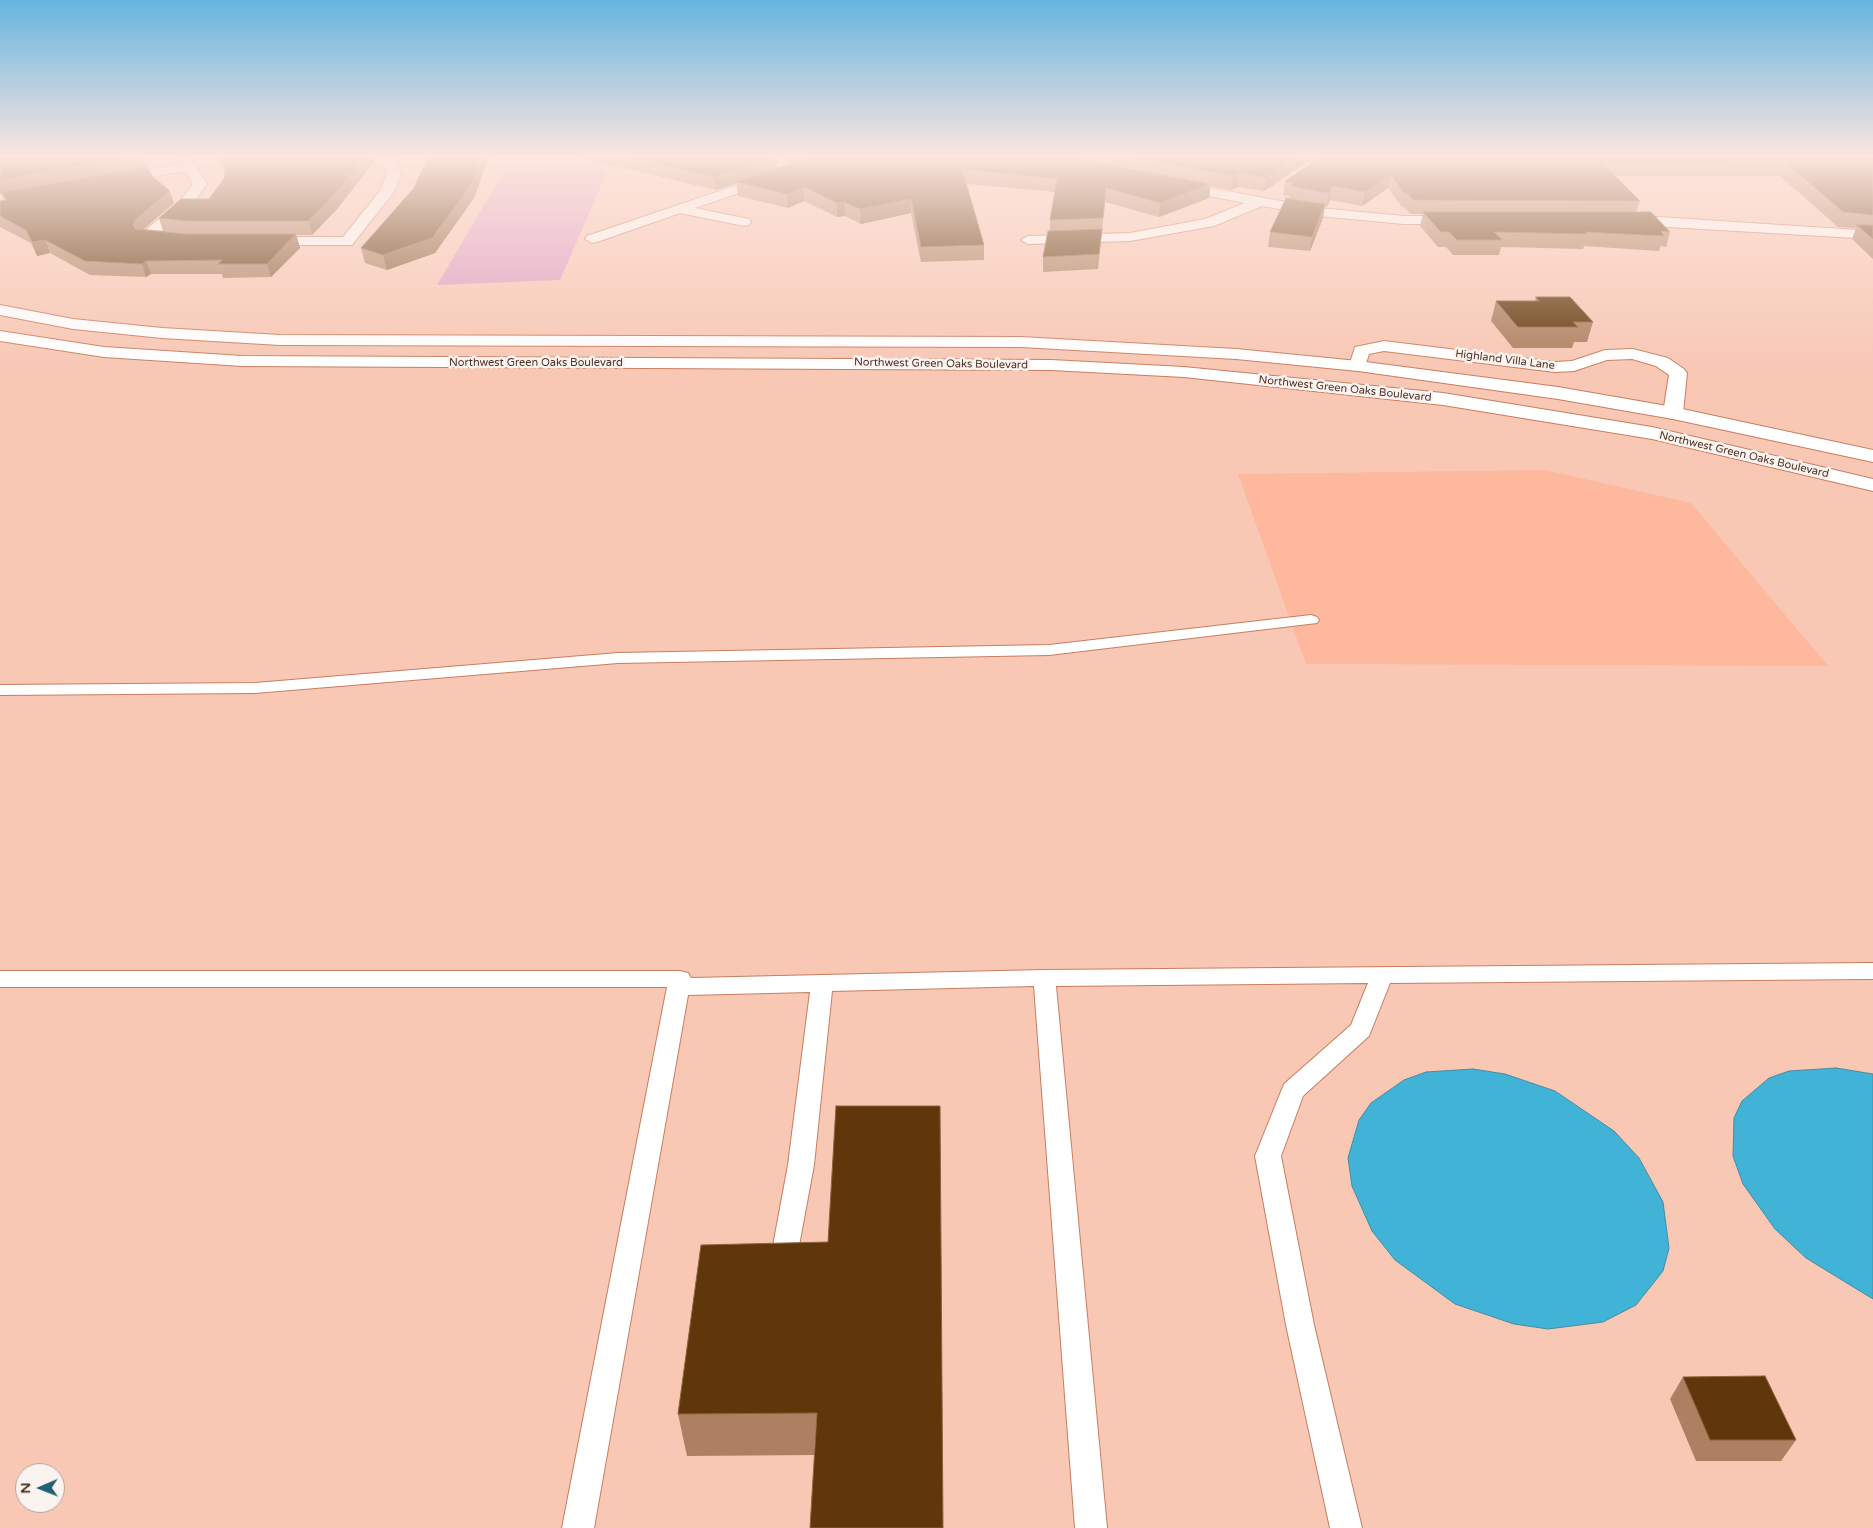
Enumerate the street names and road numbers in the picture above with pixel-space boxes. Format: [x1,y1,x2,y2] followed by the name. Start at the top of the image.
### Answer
[1454,347,1556,373] street label: Highland Villa Lane
[449,356,623,370] street label: Northwest Green Oaks Boulevard
[854,356,1028,372] street label: Northwest Green Oaks Boulevard
[1258,373,1432,405] street label: Northwest Green Oaks Boulevard
[1658,429,1830,481] street label: Northwest Green Oaks Boulevard

